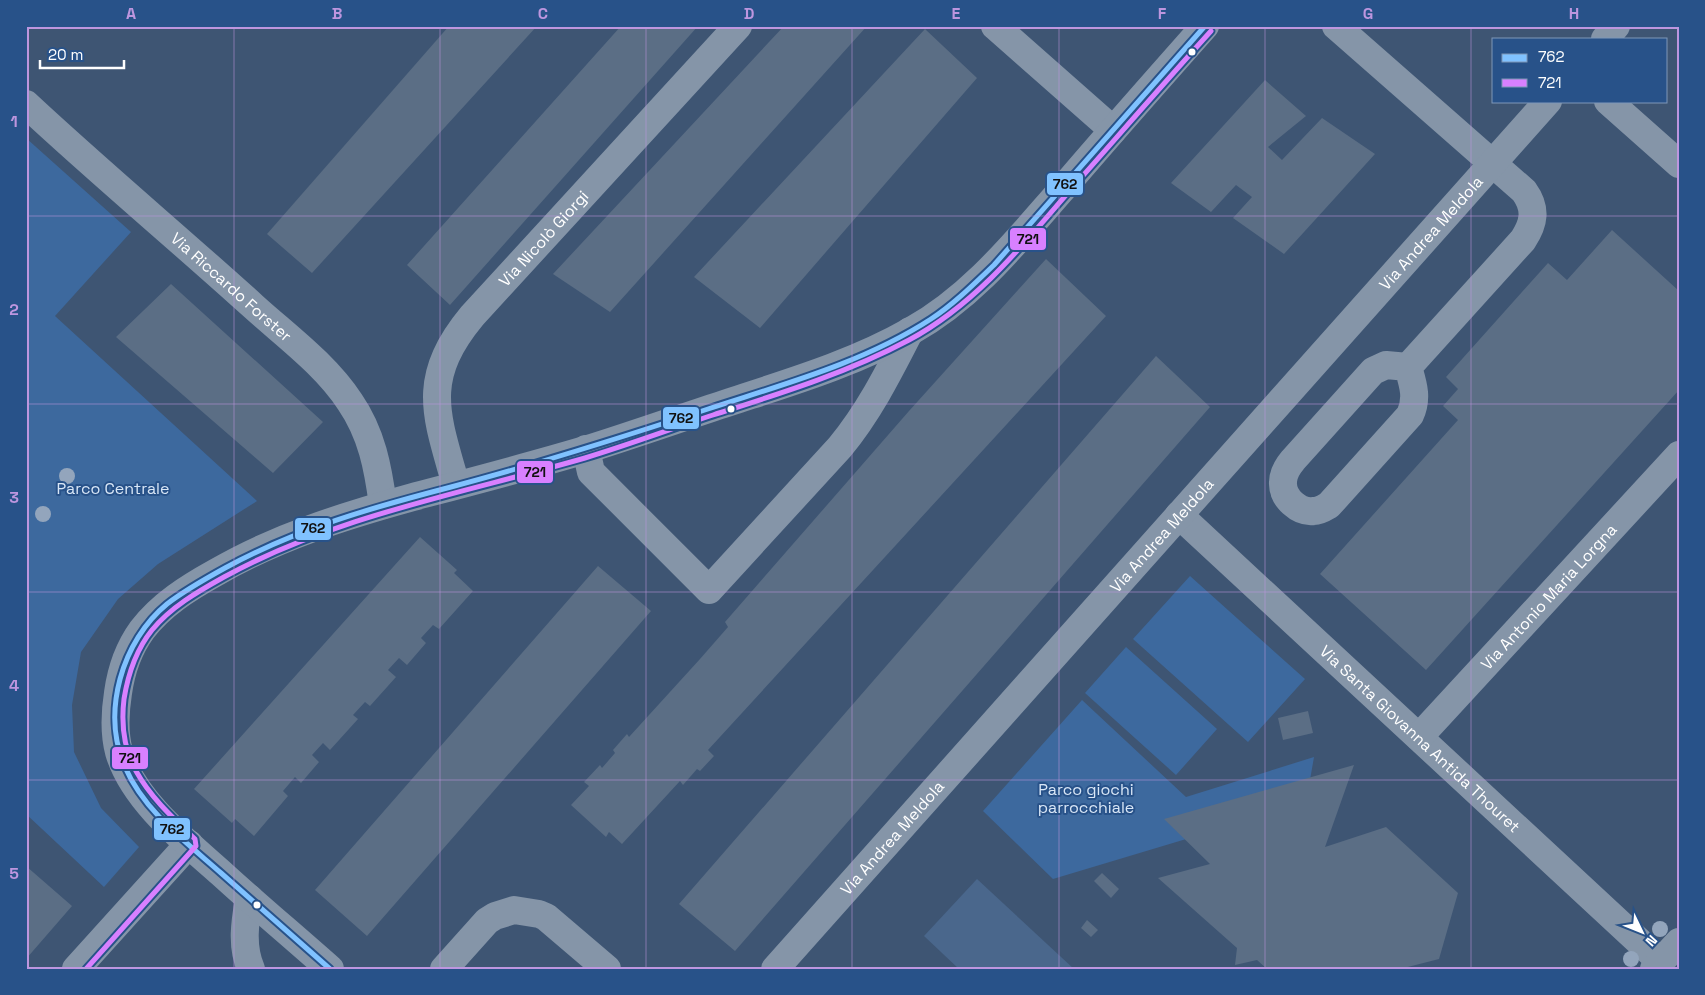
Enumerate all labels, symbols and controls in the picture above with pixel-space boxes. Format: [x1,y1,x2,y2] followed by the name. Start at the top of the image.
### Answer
[126,3,136,24] text: A
[332,3,342,24] text: B
[538,3,548,24] text: C
[744,3,754,24] text: D
[952,3,961,24] text: E
[1158,3,1167,24] text: F
[1363,3,1373,24] text: G
[1569,3,1579,24] text: H
[40,38,124,70] scale bar
[1492,38,1668,102] legend
[48,45,83,64] text: 20 m
[1187,47,1197,57] unlabelled marker
[1538,47,1565,66] text: 762
[1538,73,1562,92] text: 721
[10,111,18,132] text: 1
[1374,171,1487,294] street label: Via Andrea Meldola
[1046,172,1084,196] line badge: 762
[1053,175,1077,193] text: 762
[494,186,593,291] street label: Via Nicolò Giorgi
[1009,227,1047,251] line badge: 721
[167,228,296,346] street label: Via Riccardo Forster
[1017,230,1039,248] text: 721
[9,299,19,320] text: 2
[726,404,736,414] unlabelled marker
[662,406,700,430] line badge: 762
[669,409,693,427] text: 762
[516,460,554,484] line badge: 721
[524,463,546,481] text: 721
[1105,474,1218,597] street label: Via Andrea Meldola
[57,478,170,499] park label: Parco Centrale
[9,487,19,508] text: 3
[294,517,332,541] line badge: 762
[301,519,325,537] text: 762
[1476,519,1621,674] street label: Via Antonio Maria Lorgna
[1316,640,1525,837] street label: Via Santa Giovanna Antida Thouret
[9,675,19,696] text: 4
[111,746,149,770] line badge: 721
[119,749,141,767] text: 721
[836,776,949,899] street label: Via Andrea Meldola
[1038,779,1134,818] park label: Parco giochi parrocchiale
[153,817,191,841] line badge: 762
[160,820,184,838] text: 762
[9,863,19,884] text: 5
[252,900,262,910] unlabelled marker
[1618,908,1668,958] north arrow
[1642,931,1661,950] text: N

